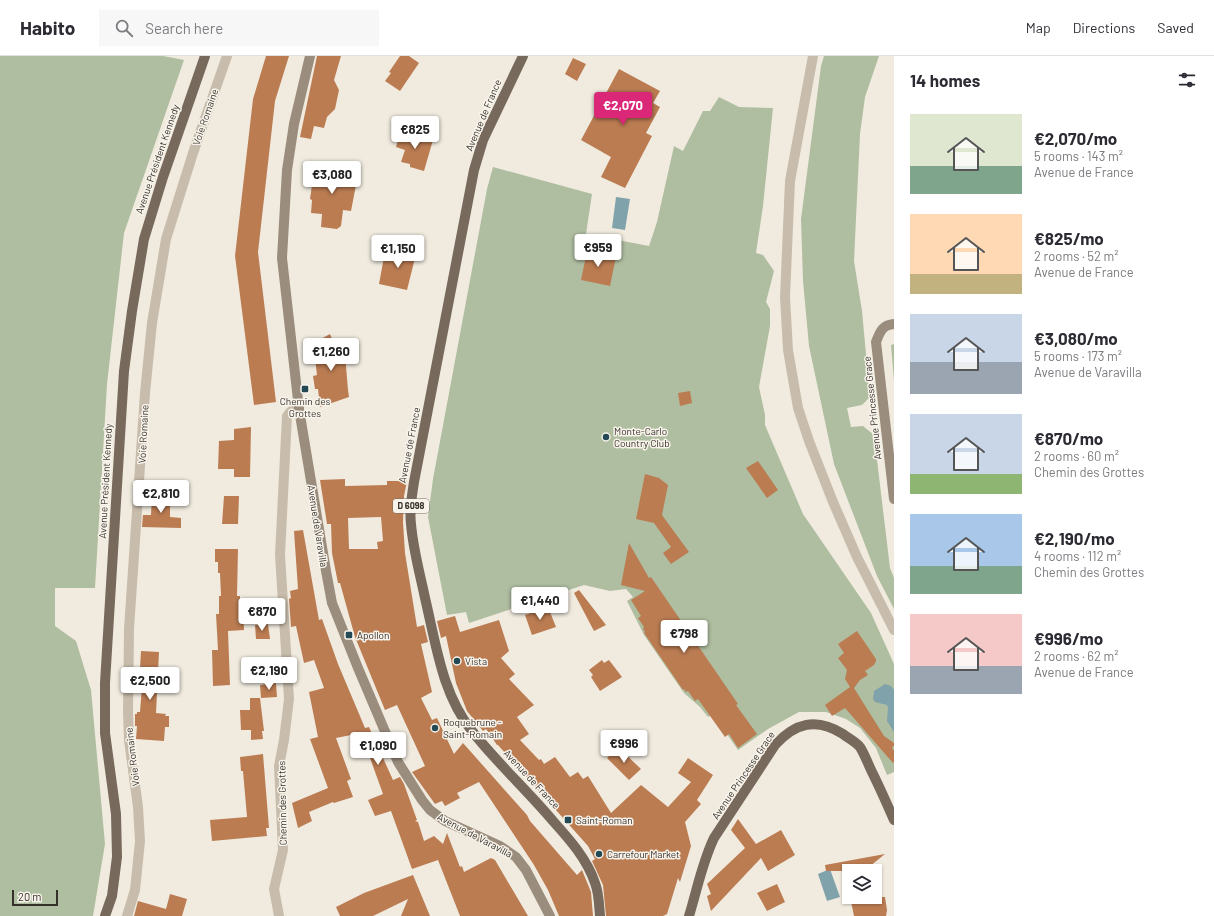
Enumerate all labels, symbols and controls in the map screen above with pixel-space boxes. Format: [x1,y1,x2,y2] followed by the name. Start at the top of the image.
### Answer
[99,10,379,46] search box
[20,16,75,39] text: Habito
[113,17,135,39] icon: search
[145,19,223,37] text: Search here
[1026,19,1051,36] text: Map
[1073,19,1135,36] text: Directions
[1157,19,1194,36] text: Saved
[1176,69,1198,91] icon: filters
[910,70,980,90] text: 14 homes
[462,77,504,153] street label: Avenue de France
[190,87,220,147] street label: Voie Romaine
[590,92,656,126] pin: €2,070
[603,97,643,113] text: €2,070
[133,102,182,215] street label: Avenue Président Kennedy
[391,116,439,150] pin: €825
[400,121,430,137] text: €825
[1034,128,1117,148] text: €2,070/mo
[942,130,990,178] icon: home
[1034,148,1123,164] text: 5 rooms · 143 m²
[299,161,365,195] pin: €3,080
[1034,164,1134,180] text: Avenue de France
[312,166,352,182] text: €3,080
[1034,228,1104,248] text: €825/mo
[942,230,990,278] icon: home
[574,234,622,268] pin: €959
[365,235,431,269] pin: €1,150
[583,239,613,255] text: €959
[380,240,416,256] text: €1,150
[1034,248,1119,264] text: 2 rooms · 52 m²
[1034,264,1134,280] text: Avenue de France
[1034,328,1118,348] text: €3,080/mo
[942,330,990,378] icon: home
[298,338,364,372] pin: €1,260
[312,343,350,359] text: €1,260
[1034,348,1122,364] text: 5 rooms · 173 m²
[861,356,883,460] street label: Avenue Princesse Grace
[1034,364,1142,380] text: Avenue de Varavilla
[300,384,310,394] marker: Chemin des Grottes
[280,395,330,419] place label: Chemin des Grottes
[135,404,151,464] street label: Voie Romaine
[396,406,422,484] street label: Avenue de France
[96,423,114,539] street label: Avenue Président Kennedy
[614,425,670,449] place label: Monte-Carlo Country Club
[1034,428,1103,448] text: €870/mo
[942,430,990,478] icon: home
[601,432,611,442] marker: Monte-Carlo Country Club
[1034,448,1119,464] text: 2 rooms · 60 m²
[1034,464,1144,480] text: Chemin des Grottes
[128,480,194,514] pin: €2,810
[306,484,330,568] street label: Avenue de Varavilla
[142,485,180,501] text: €2,810
[393,499,429,513] road number: D 6098
[1034,528,1115,548] text: €2,190/mo
[942,530,990,578] icon: home
[1034,548,1121,564] text: 4 rooms · 112 m²
[1034,564,1144,580] text: Chemin des Grottes
[507,587,573,621] pin: €1,440
[520,592,560,608] text: €1,440
[238,598,286,632] pin: €870
[247,603,277,619] text: €870
[660,620,708,654] pin: €798
[670,625,698,641] text: €798
[1034,628,1103,648] text: €996/mo
[357,629,389,641] place label: Apollon
[344,630,354,640] marker: Apollon
[942,630,990,678] icon: home
[1034,648,1119,664] text: 2 rooms · 62 m²
[465,655,487,667] place label: Vista
[452,656,462,666] marker: Vista
[236,657,302,691] pin: €2,190
[250,662,288,678] text: €2,190
[1034,664,1134,680] text: Avenue de France
[117,667,183,701] pin: €2,500
[130,672,170,688] text: €2,500
[443,716,502,740] place label: Roquebrune - Saint-Romain
[430,723,440,733] marker: Roquebrune - Saint-Romain
[122,727,142,787] street label: Voie Romaine
[709,729,777,821] street label: Avenue Princesse Grace
[600,730,648,764] pin: €996
[345,732,411,766] pin: €1,090
[609,735,639,751] text: €996
[359,737,397,753] text: €1,090
[501,747,563,811] street label: Avenue de France
[275,760,289,845] street label: Chemin des Grottes
[436,810,514,860] street label: Avenue de Varavilla
[576,814,633,826] place label: Saint-Roman
[563,815,573,825] marker: Saint-Roman
[607,848,680,860] place label: Carrefour Market
[594,849,604,859] marker: Carrefour Market
[842,864,882,904] map controls
[842,864,882,904] button: layers
[12,888,58,907] scale bar
[18,890,41,903] text: 20 m

